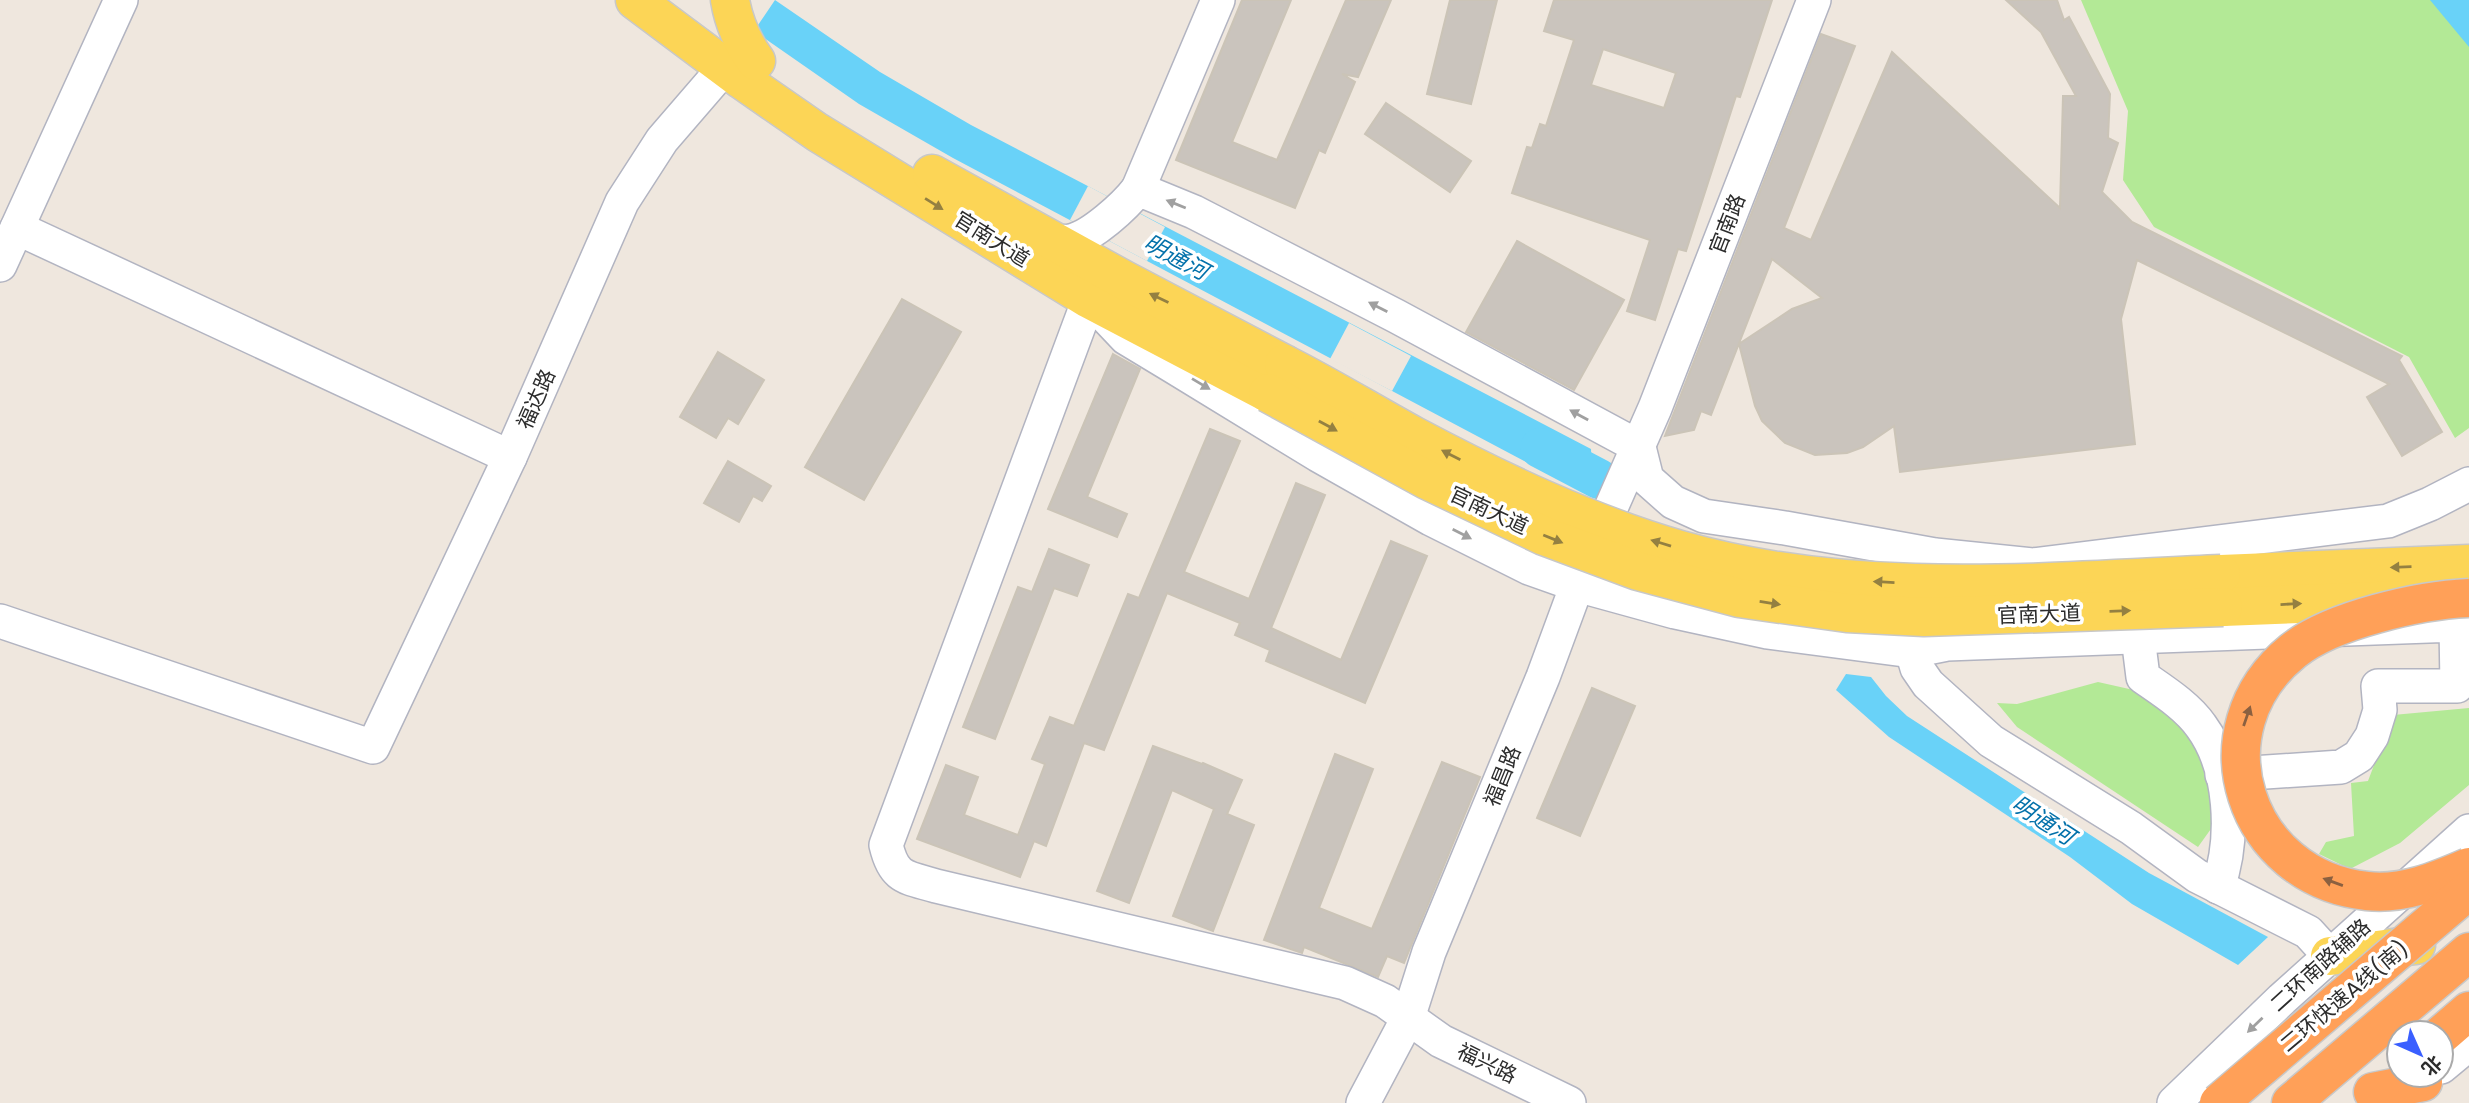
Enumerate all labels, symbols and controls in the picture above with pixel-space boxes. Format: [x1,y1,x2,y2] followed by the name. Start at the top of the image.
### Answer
[1702,189,1752,259] street label: 官南路
[924,197,943,210] one-way arrow
[1165,198,1186,209] one-way arrow
[949,204,1035,274] street label: 官南大道
[1138,227,1218,289] water label: 明通河
[1149,292,1169,303] one-way arrow
[1368,301,1388,313] one-way arrow
[510,364,562,434] street label: 福达路
[1192,377,1211,390] one-way arrow
[1569,409,1588,421] one-way arrow
[1318,420,1338,432] one-way arrow
[1441,450,1461,461] one-way arrow
[1445,479,1533,541] street label: 官南大道
[1452,529,1472,540] one-way arrow
[1542,534,1563,545] one-way arrow
[1650,538,1671,548] one-way arrow
[2390,561,2412,572] one-way arrow
[1873,577,1895,588] one-way arrow
[1759,598,1781,609] one-way arrow
[1997,598,2081,630] street label: 官南大道
[2280,599,2302,610] one-way arrow
[2109,606,2131,617] one-way arrow
[2242,705,2253,726] one-way arrow
[1477,741,1527,811] street label: 福昌路
[2005,788,2084,854] water label: 明通河
[2322,877,2343,888] one-way arrow
[2263,912,2377,1018] street label: 二环南路辅路
[2274,934,2414,1058] street label: 二环快速A线(南)
[2247,1016,2264,1032] one-way arrow
[2385,1019,2455,1089] north arrow
[1452,1036,1522,1090] street label: 福兴路
[2415,1049,2448,1082] text: 北

